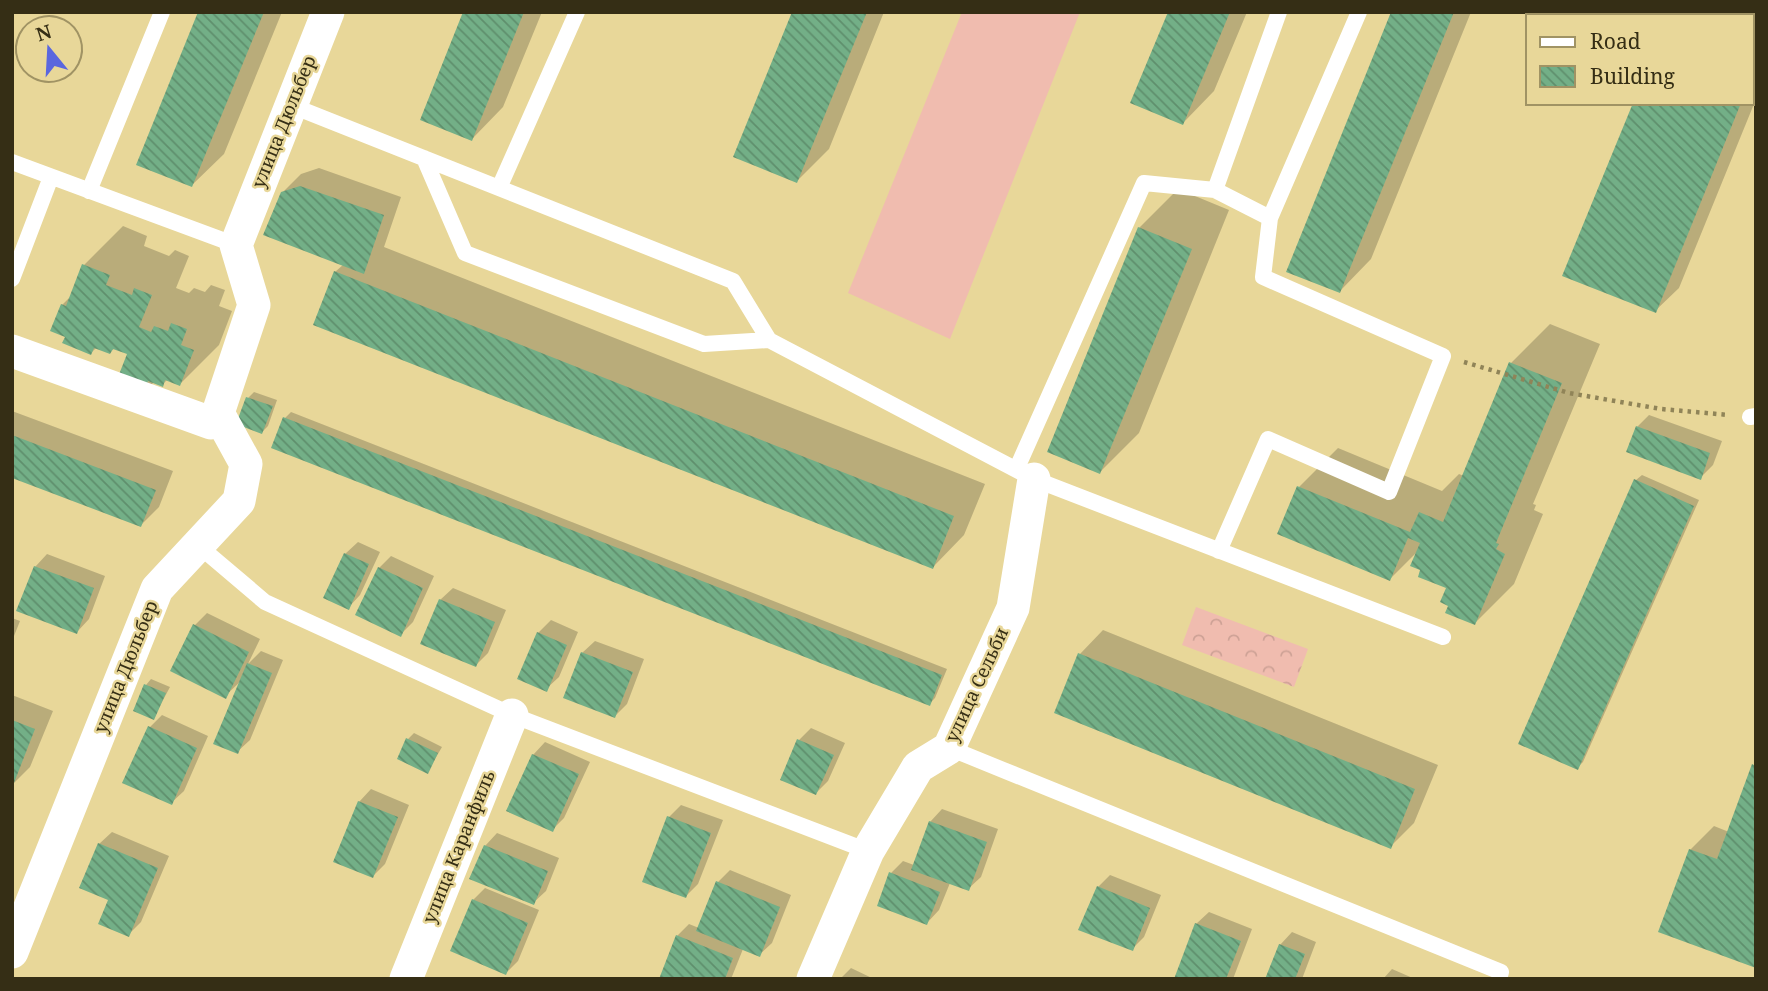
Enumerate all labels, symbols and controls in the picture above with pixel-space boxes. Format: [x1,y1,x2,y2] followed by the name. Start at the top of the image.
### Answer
[14,14,84,84] north arrow
[1526,14,1754,105] legend
[33,18,55,48] text: N
[1590,27,1641,55] text: Road
[246,52,321,191] street label: улица Дюльбер
[1590,62,1675,90] text: Building
[88,597,163,736] street label: улица Дюльбер
[939,623,1013,746] street label: улица Сельби
[416,766,500,927] street label: улица Каранфиль

